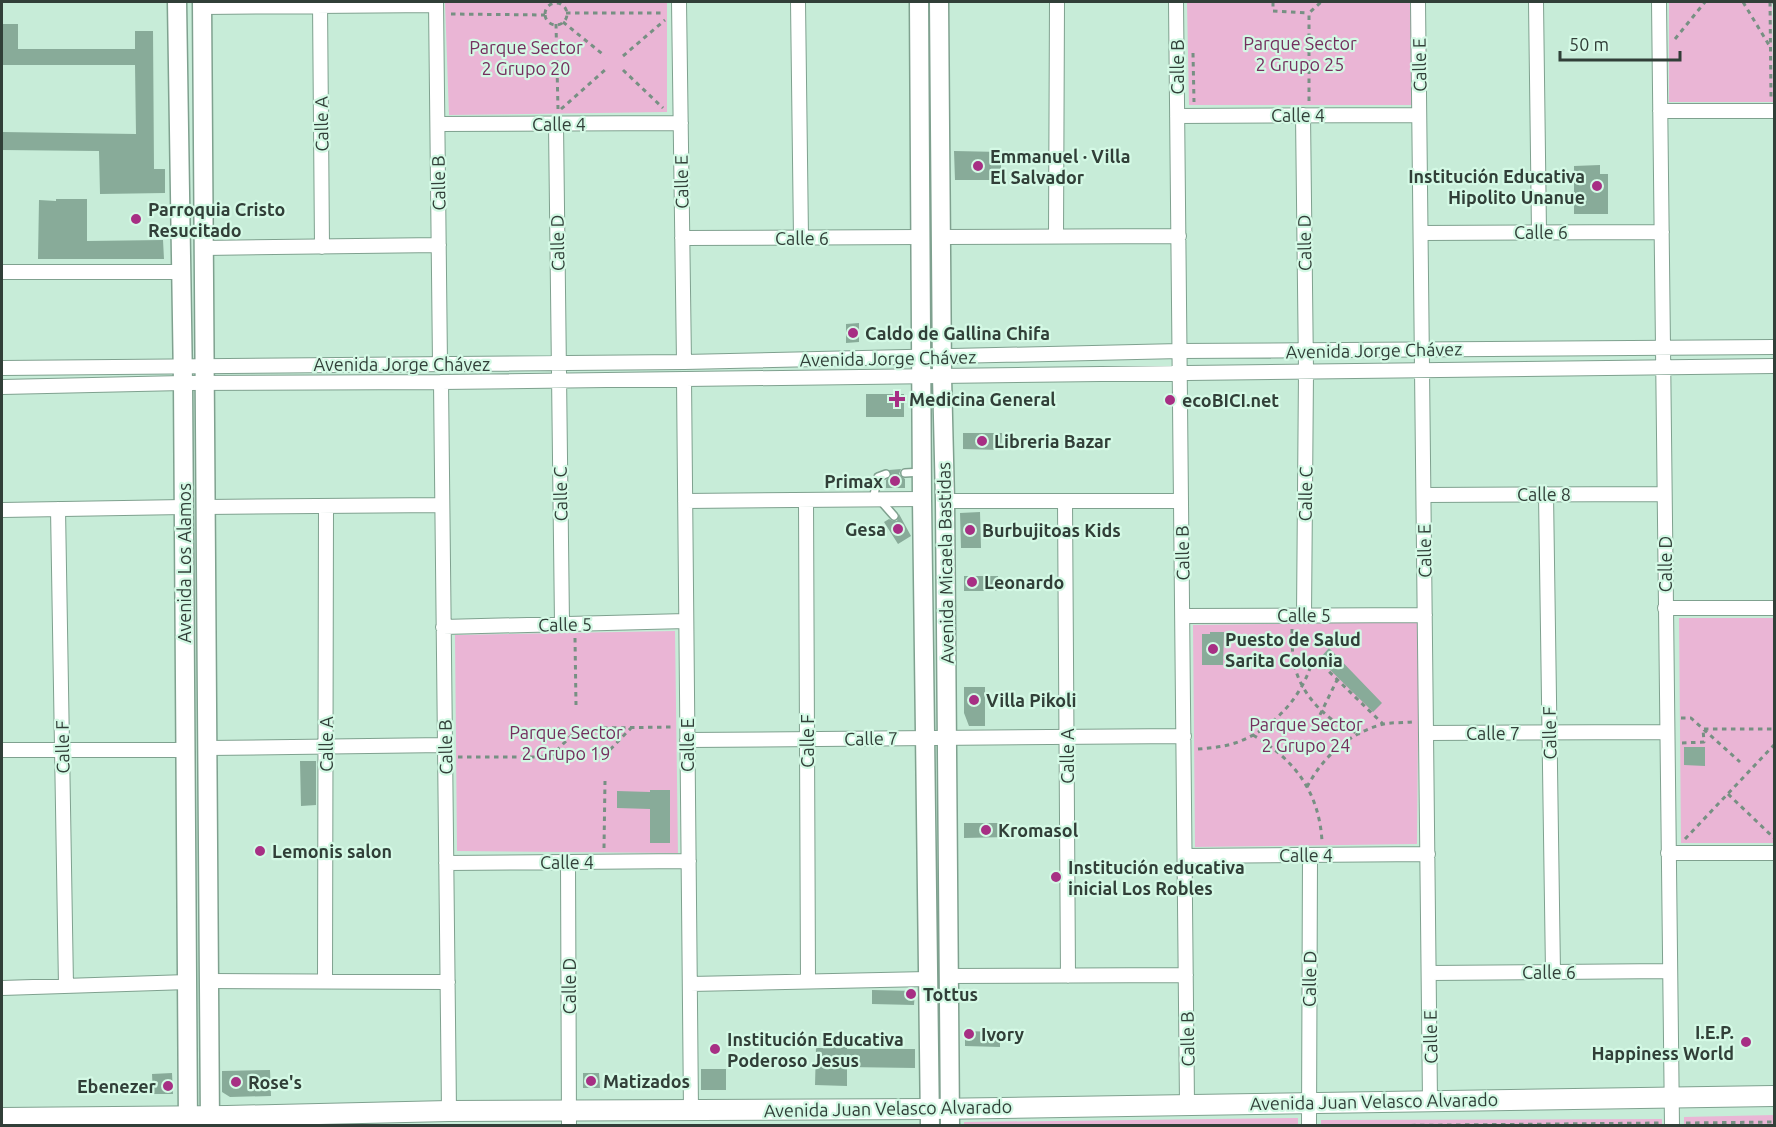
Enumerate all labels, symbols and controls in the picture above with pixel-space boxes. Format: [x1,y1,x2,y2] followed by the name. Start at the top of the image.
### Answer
[1560,24,1680,62] scale bar
[1243,33,1357,74] park label: Parque Sector 2 Grupo 25
[1569,34,1609,54] text: 50 m
[469,37,583,78] park label: Parque Sector 2 Grupo 20
[1409,38,1429,92] street label: Calle E
[1167,39,1187,95] street label: Calle B
[311,96,331,152] street label: Calle A
[1271,105,1325,125] street label: Calle 4
[532,114,586,134] street label: Calle 4
[990,146,1130,187] place label: Emmanuel · Villa El Salvador
[428,155,448,211] street label: Calle B
[671,155,691,209] street label: Calle E
[971,159,985,173] marker: Emmanuel · Villa El Salvador
[1408,166,1585,207] place label: Institución Educativa Hipolito Unanue
[1590,179,1604,193] marker: Institución Educativa Hipolito Unanue
[148,199,285,240] place label: Parroquia Cristo Resucitado
[129,212,143,226] marker: Parroquia Cristo Resucitado
[547,215,567,271] street label: Calle D
[1294,215,1314,271] street label: Calle D
[1514,222,1568,242] street label: Calle 6
[775,228,829,248] street label: Calle 6
[865,323,1050,343] place label: Caldo de Gallina Chifa
[846,326,860,340] marker: Caldo de Gallina Chifa
[1285,338,1463,362] street label: Avenida Jorge Chávez
[799,346,977,370] street label: Avenida Jorge Chávez
[314,354,490,374] street label: Avenida Jorge Chávez
[909,389,1056,409] place label: Medicina General
[1182,390,1279,410] place label: ecoBICI.net
[890,392,904,406] marker: Medicina General
[1163,393,1177,407] marker: ecoBICI.net
[994,431,1112,451] place label: Libreria Bazar
[975,434,989,448] marker: Libreria Bazar
[933,462,957,664] street label: Avenida Micaela Bastidas
[550,466,570,522] street label: Calle C
[1295,466,1315,522] street label: Calle C
[824,471,883,491] place label: Primax
[888,474,902,488] marker: Primax
[174,483,194,643] street label: Avenida Los Alamos
[1517,484,1571,504] street label: Calle 8
[845,519,886,539] place label: Gesa
[982,520,1121,540] place label: Burbujitoas Kids
[891,522,905,536] marker: Gesa
[963,523,977,537] marker: Burbujitoas Kids
[1414,524,1434,578] street label: Calle E
[1172,525,1192,581] street label: Calle B
[1655,536,1675,592] street label: Calle D
[984,572,1064,592] place label: Leonardo
[965,575,979,589] marker: Leonardo
[1277,605,1331,625] street label: Calle 5
[538,614,592,634] street label: Calle 5
[1225,629,1361,670] place label: Puesto de Salud Sarita Colonia
[1206,642,1220,656] marker: Puesto de Salud Sarita Colonia
[986,690,1077,710] place label: Villa Pikoli
[967,693,981,707] marker: Villa Pikoli
[1539,706,1559,760] street label: Calle F
[797,714,817,768] street label: Calle F
[1249,714,1363,755] park label: Parque Sector 2 Grupo 24
[316,716,336,772] street label: Calle A
[677,718,697,772] street label: Calle E
[435,719,455,775] street label: Calle B
[52,720,72,774] street label: Calle F
[509,722,623,763] park label: Parque Sector 2 Grupo 19
[1466,723,1520,743] street label: Calle 7
[844,728,898,748] street label: Calle 7
[1057,728,1077,784] street label: Calle A
[998,820,1079,840] place label: Kromasol
[979,823,993,837] marker: Kromasol
[272,841,392,861] place label: Lemonis salon
[253,844,267,858] marker: Lemonis salon
[1279,845,1333,865] street label: Calle 4
[540,852,594,872] street label: Calle 4
[1068,857,1245,898] place label: Institución educativa inicial Los Robles
[1049,870,1063,884] marker: Institución educativa inicial Los Robles
[1299,951,1319,1007] street label: Calle D
[559,958,579,1014] street label: Calle D
[1522,962,1576,982] street label: Calle 6
[923,984,978,1004] place label: Tottus
[904,987,918,1001] marker: Tottus
[1420,1010,1440,1064] street label: Calle E
[1177,1011,1197,1067] street label: Calle B
[1592,1022,1734,1063] place label: I.E.P. Happiness World
[981,1024,1025,1044] place label: Ivory
[962,1027,976,1041] marker: Ivory
[727,1029,904,1070] place label: Institución Educativa Poderoso Jesus
[1739,1035,1753,1049] marker: I.E.P. Happiness World
[708,1042,722,1056] marker: Institución Educativa Poderoso Jesus
[603,1071,690,1091] place label: Matizados
[248,1072,302,1092] place label: Rose's
[584,1074,598,1088] marker: Matizados
[229,1075,243,1089] marker: Rose's
[77,1076,157,1096] place label: Ebenezer
[161,1079,175,1093] marker: Ebenezer
[1250,1089,1498,1113] street label: Avenida Juan Velasco Alvarado
[764,1096,1012,1120] street label: Avenida Juan Velasco Alvarado

